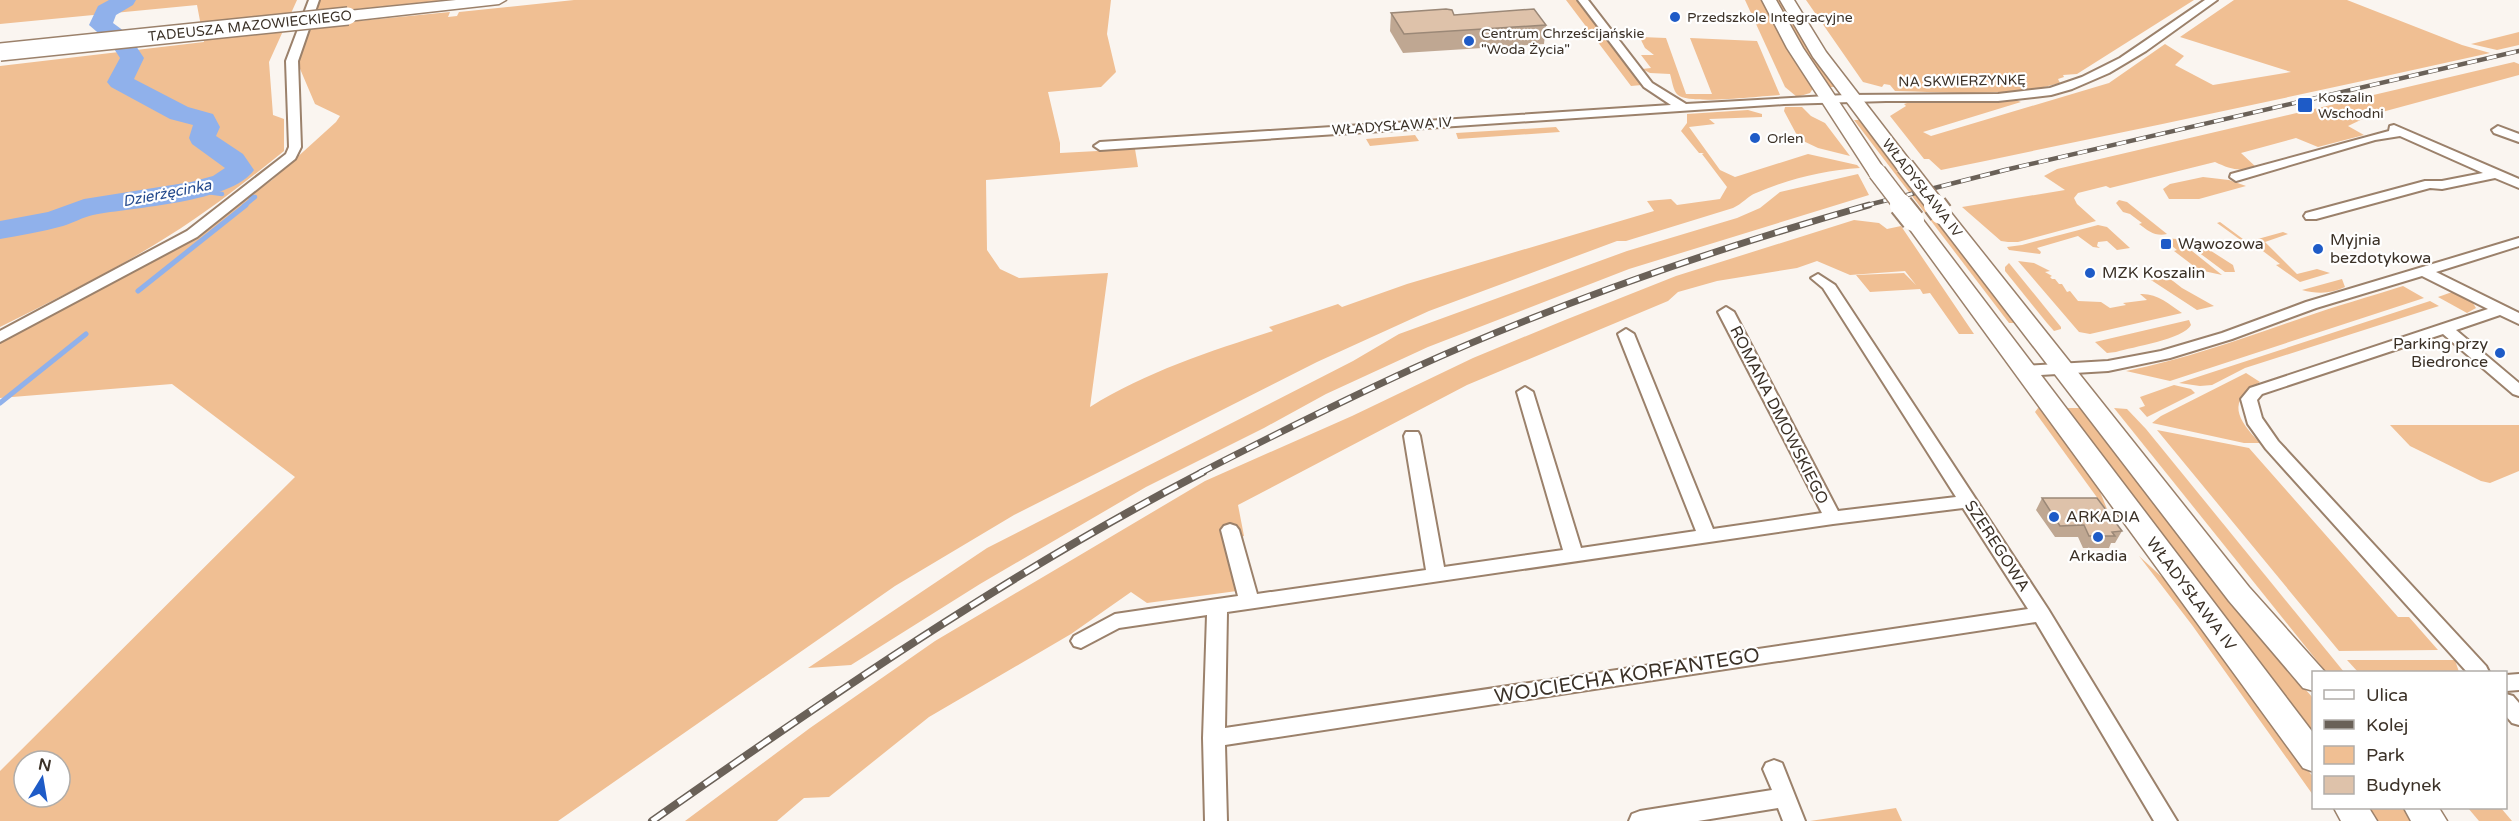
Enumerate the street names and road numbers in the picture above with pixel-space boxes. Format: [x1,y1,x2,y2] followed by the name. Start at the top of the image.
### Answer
[147,7,353,45] street label: TADEUSZA MAZOWIECKIEGO
[1898,71,2026,91] street label: NA SKWIERZYNKĘ
[1331,113,1453,139] street label: WŁADYSŁAWA IV
[1878,135,1966,241] street label: WŁADYSŁAWA IV
[1725,322,1833,508] street label: ROMANA DMOWSKIEGO
[1960,497,2034,596] street label: SZEREGOWA
[2142,533,2240,655] street label: WŁADYSŁAWA IV
[1493,643,1761,709] street label: WOJCIECHA KORFANTEGO

